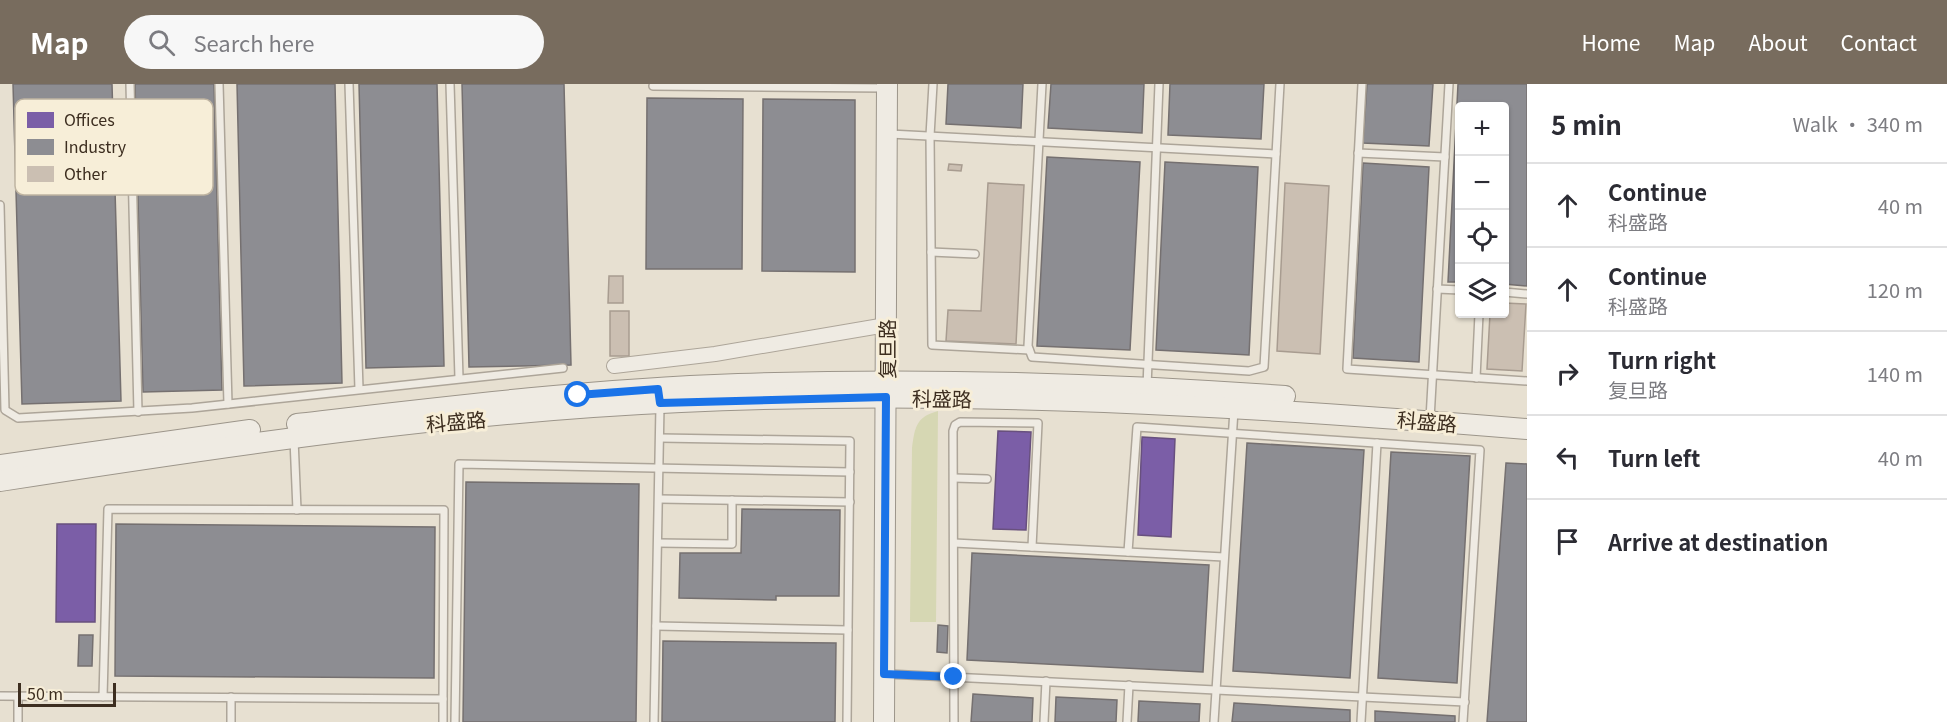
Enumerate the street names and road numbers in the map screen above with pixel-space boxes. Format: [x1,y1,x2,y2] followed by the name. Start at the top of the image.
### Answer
[872,319,901,379] street label: 复旦路
[912,383,972,413] street label: 科盛路
[425,404,487,438] street label: 科盛路
[1396,404,1458,438] street label: 科盛路

